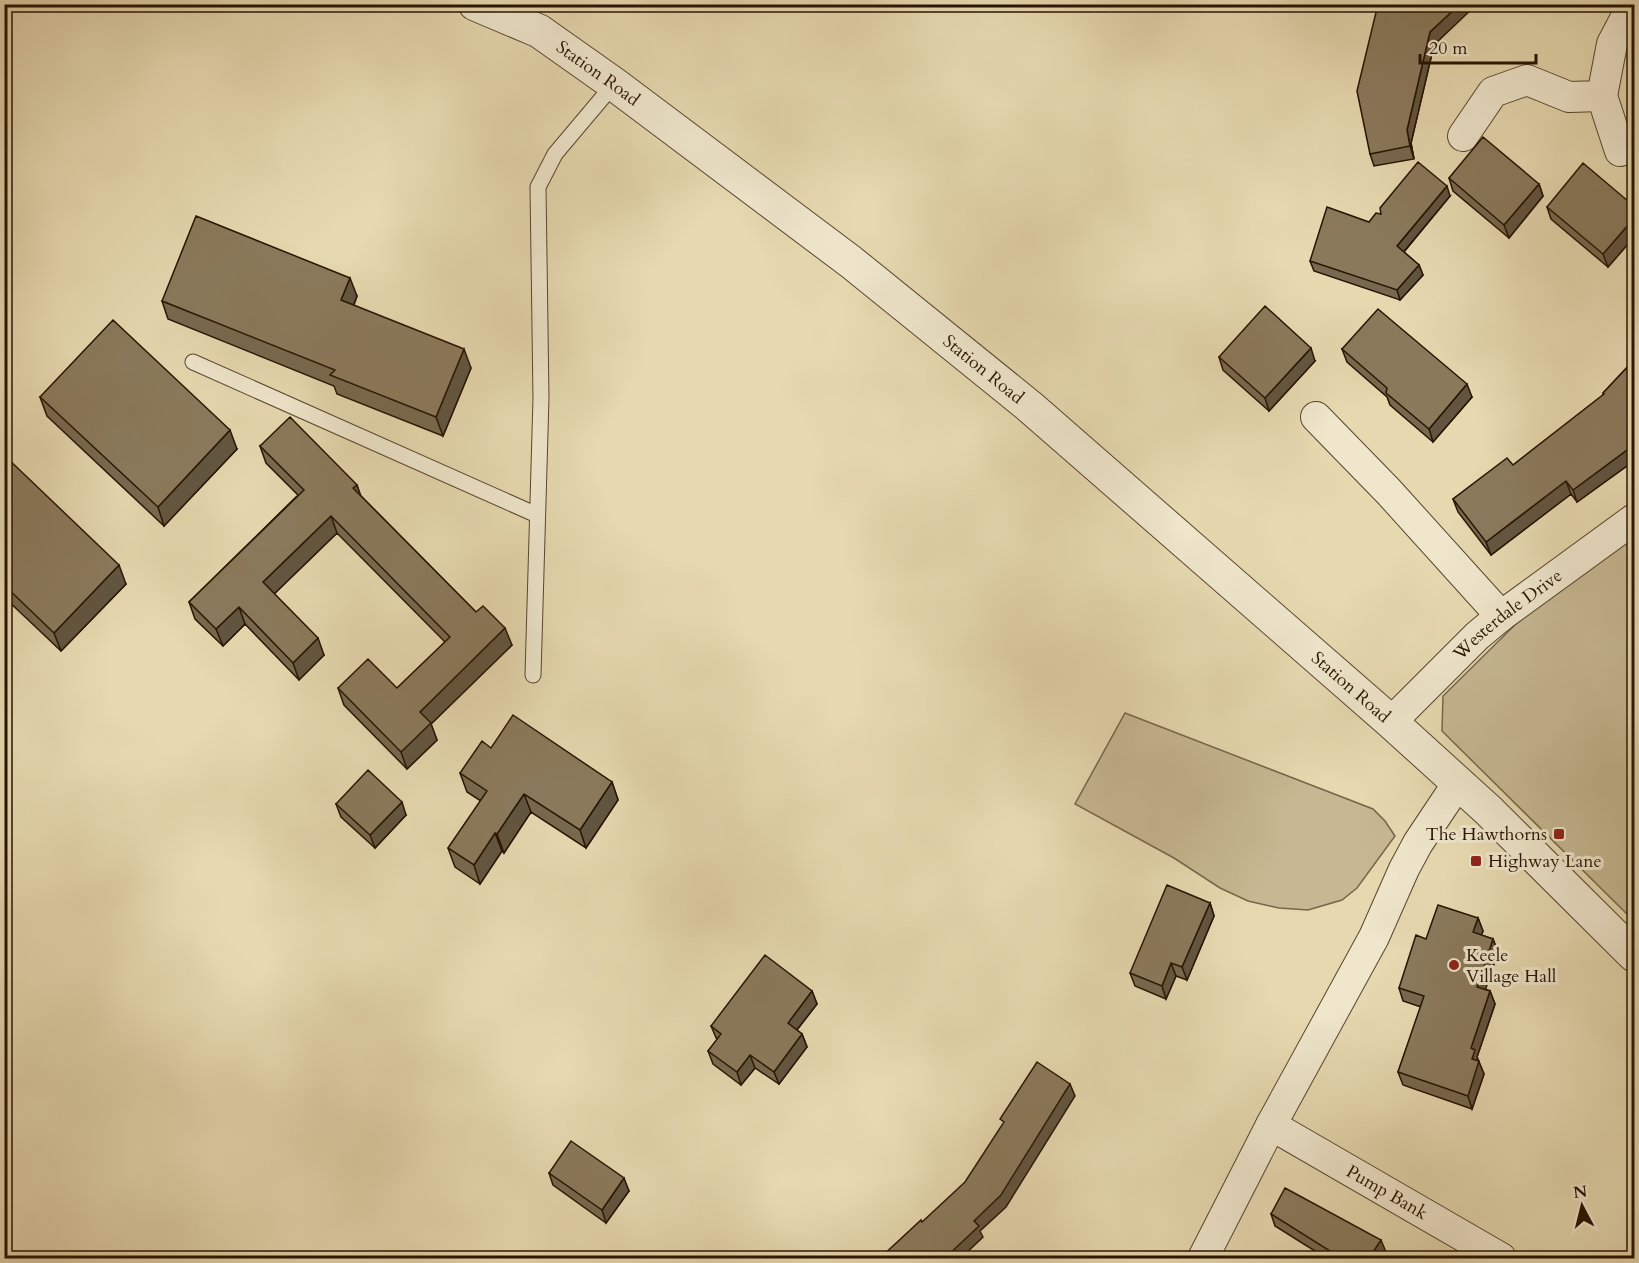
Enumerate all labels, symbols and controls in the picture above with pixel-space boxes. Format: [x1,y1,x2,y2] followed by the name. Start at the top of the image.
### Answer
[1420,27,1536,65] scale bar
[551,35,645,112] street label: Station Road
[1429,36,1468,61] text: 20 m
[937,329,1029,410] street label: Station Road
[1447,563,1567,667] street label: Westerdale Drive
[1306,646,1396,729] street label: Station Road
[1426,822,1547,847] place label: The Hawthorns
[1552,827,1566,841] marker: The Hawthorns
[1488,849,1602,874] place label: Highway Lane
[1469,854,1483,868] marker: Highway Lane
[1466,943,1557,989] place label: Keele Village Hall
[1447,958,1461,972] marker: Keele Village Hall
[1341,1159,1432,1226] street label: Pump Bank
[1552,1176,1612,1236] north arrow
[1572,1180,1589,1204] text: N

